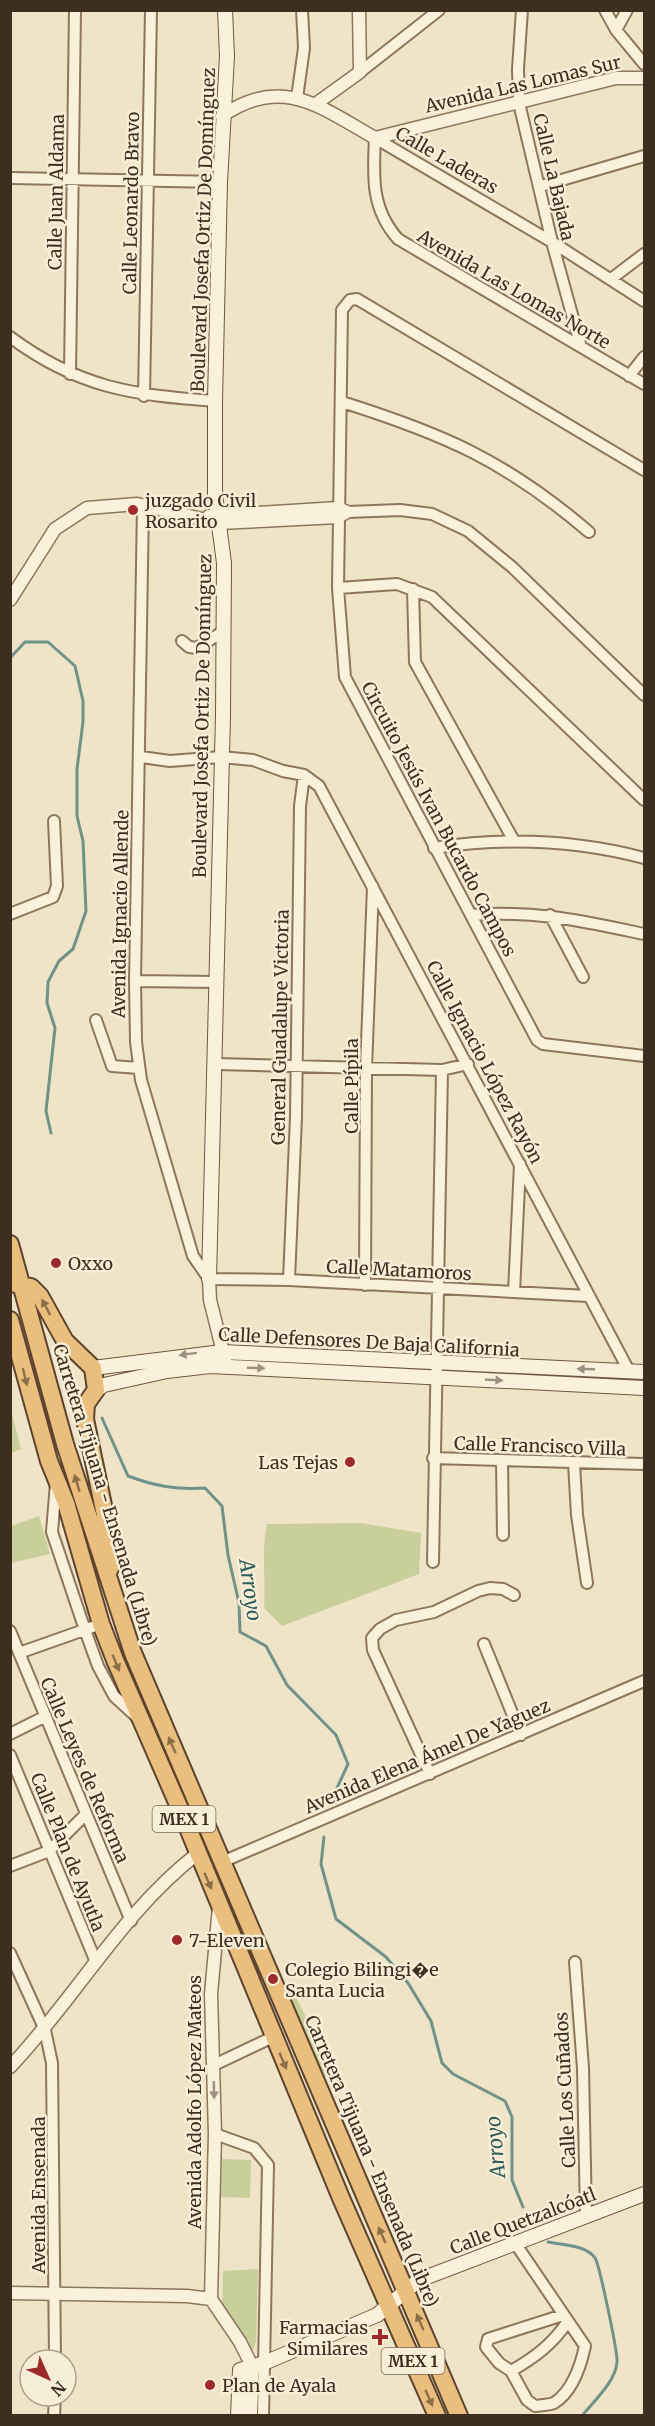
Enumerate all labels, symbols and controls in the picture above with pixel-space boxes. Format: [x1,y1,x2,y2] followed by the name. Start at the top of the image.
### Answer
[422,50,623,118] street label: Avenida Las Lomas Sur
[186,67,220,393] street label: Boulevard Josefa Ortiz De Domínguez
[118,111,144,295] street label: Calle Leonardo Bravo
[528,111,580,243] street label: Calle La Bajada
[43,113,69,270] street label: Calle Juan Aldama
[392,121,503,199] street label: Calle Laderas
[413,224,615,354] street label: Avenida Las Lomas Norte
[144,489,257,533] place label: juzgado Civil Rosarito
[126,503,140,517] marker: juzgado Civil Rosarito
[188,553,216,878] street label: Boulevard Josefa Ortiz De Domínguez
[356,678,522,961] street label: Circuito Jesús Ivan Bucardo Campos
[107,810,133,1019] street label: Avenida Ignacio Allende
[266,909,294,1145] street label: General Guadalupe Victoria
[422,957,548,1168] street label: Calle Ignacio López Rayón
[340,1038,363,1134] street label: Calle Pípila
[68,1252,113,1275] place label: Oxxo
[326,1255,473,1285] street label: Calle Matamoros
[49,1256,63,1270] marker: Oxxo
[41,1299,51,1316] one-way arrow
[218,1323,521,1361] street label: Calle Defensores De Baja California
[48,1341,162,1649] street label: Carretera Tijuana - Ensenada (Libre)
[179,1349,198,1359] one-way arrow
[247,1364,266,1373] one-way arrow
[577,1365,596,1374] one-way arrow
[21,1368,31,1386] one-way arrow
[484,1376,503,1385] one-way arrow
[453,1431,627,1461] street label: Calle Francisco Villa
[258,1451,338,1474] place label: Las Tejas
[343,1455,357,1469] marker: Las Tejas
[72,1474,81,1492] one-way arrow
[234,1555,268,1623] water label: Arroyo
[111,1654,121,1672] one-way arrow
[35,1674,135,1867] street label: Calle Leyes de Reforma
[300,1694,554,1819] street label: Avenida Elena Ámel De Yaguez
[167,1735,177,1753] one-way arrow
[26,1769,111,1935] street label: Calle Plan de Ayutla
[152,1806,216,1832] road number: MEX 1
[203,1872,213,1890] one-way arrow
[189,1929,265,1952] place label: 7-Eleven
[170,1933,184,1947] marker: 7-Eleven
[285,1958,439,2002] place label: Colegio Bilingi�e Santa Lucia
[266,1972,280,1986] marker: Colegio Bilingi�e Santa Lucia
[183,1975,206,2230] street label: Avenida Adolfo López Mateos
[549,2011,581,2169] street label: Calle Los Cuñados
[300,2012,444,2310] street label: Carretera Tijuana - Ensenada (Libre)
[279,2052,288,2069] one-way arrow
[209,2081,219,2100] one-way arrow
[480,2115,510,2181] water label: Arroyo
[27,2116,50,2275] street label: Avenida Ensenada
[447,2182,600,2259] street label: Calle Quetzalcóatl
[378,2227,387,2244] one-way arrow
[415,2313,425,2331] one-way arrow
[279,2316,368,2360] place label: Farmacias Similares
[373,2330,387,2344] marker: Farmacias Similares
[18,2348,78,2408] north arrow
[382,2348,444,2374] road number: MEX 1
[222,2374,337,2397] place label: Plan de Ayala
[47,2377,70,2400] text: N
[203,2378,217,2392] marker: Plan de Ayala
[425,2390,434,2407] one-way arrow

